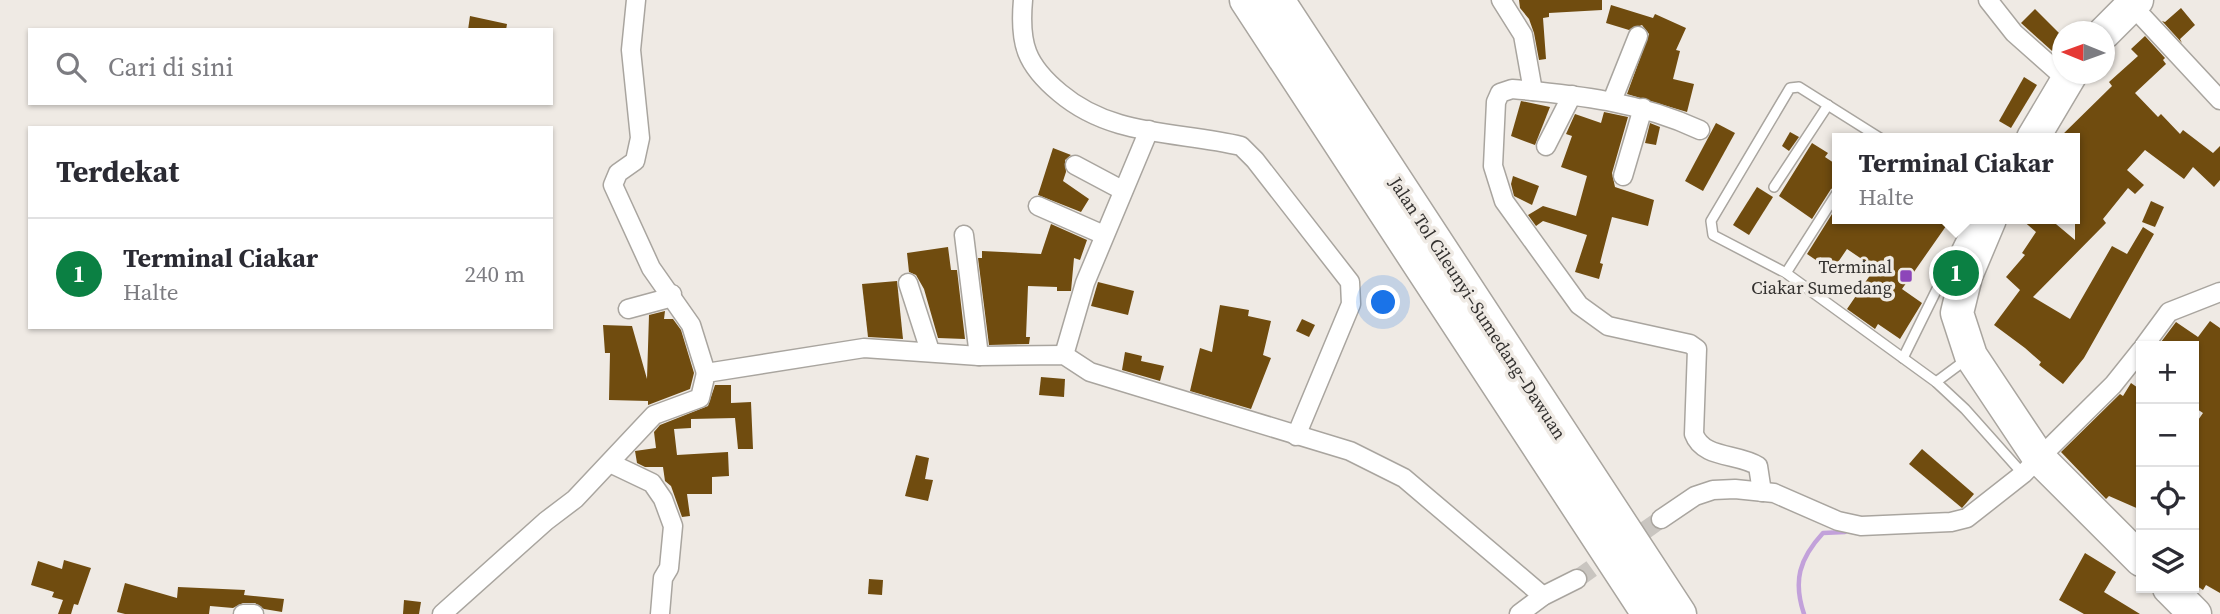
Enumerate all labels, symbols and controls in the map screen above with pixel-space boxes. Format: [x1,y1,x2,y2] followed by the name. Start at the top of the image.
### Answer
[2052,21,2115,84] north arrow
[28,28,553,105] search box
[52,48,90,86] icon: search
[108,49,233,85] text: Cari di sini
[1832,133,2080,224] popup
[1858,145,2054,181] text: Terminal Ciakar
[56,151,179,192] text: Terdekat
[1383,171,1573,444] street label: Jalan Tol Cileunyi–Sumedang–Dawuan
[1858,181,1914,213] text: Halte
[123,240,318,276] text: Terminal Ciakar
[1933,247,1979,299] pin: 1
[1751,254,1892,300] place label: Terminal Ciakar Sumedang
[73,258,85,290] text: 1
[464,258,525,290] text: 240 m
[1898,268,1914,284] marker: Terminal Ciakar Sumedang
[123,276,178,308] text: Halte
[1366,285,1400,319] your location
[2136,341,2199,593] map controls
[2136,341,2199,404] button: +
[2136,404,2199,467] button: −
[2136,467,2199,530] button: locate
[2136,530,2199,593] button: layers

